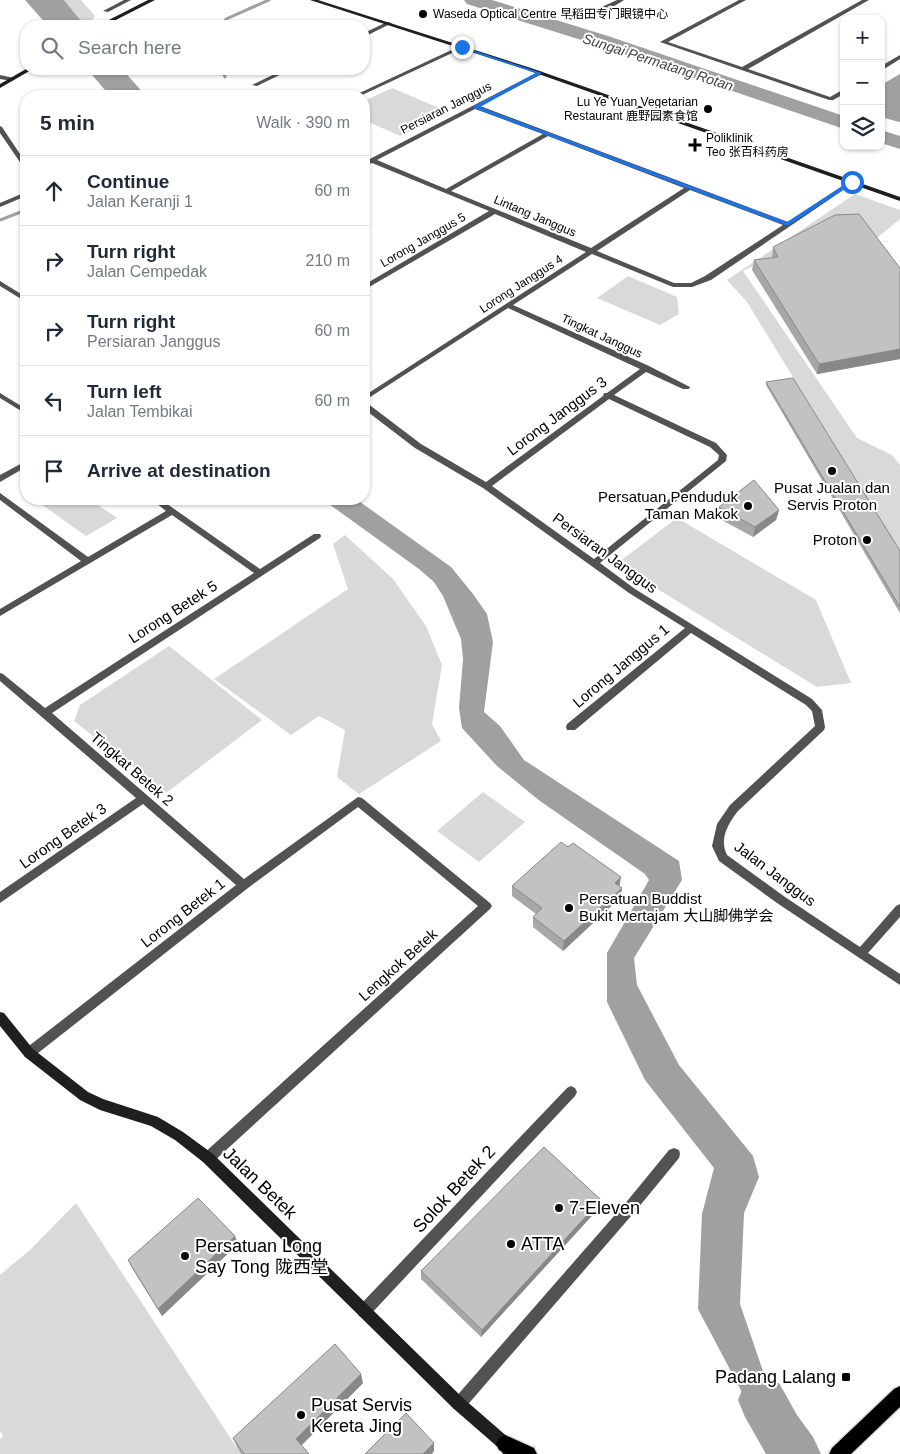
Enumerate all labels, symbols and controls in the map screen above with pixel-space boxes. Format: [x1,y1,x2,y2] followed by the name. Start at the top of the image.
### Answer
[433,7,668,21] place label: Waseda Optical Centre 早稻田专门眼镜中心
[417,8,429,20] marker: Waseda Optical Centre 早稻田专门眼镜中心
[840,15,885,150] map controls
[840,15,885,60] button: +
[20,20,370,75] search box
[581,30,735,94] water label: Sungai Permatang Rotan
[38,34,66,62] icon: search
[451,36,474,59] route end
[78,37,182,58] text: Search here
[840,60,885,105] button: −
[398,79,494,137] street label: Persiaran Janggus
[564,95,698,123] place label: Lu Ye Yuan Vegetarian Restaurant 鹿野园素食馆
[702,103,714,115] marker: Lu Ye Yuan Vegetarian Restaurant 鹿野园素食馆
[840,105,885,150] button: layers
[40,111,95,134] text: 5 min
[256,114,350,131] text: Walk · 390 m
[706,131,789,159] place label: Poliklinik Teo 张百科药房
[688,138,702,152] marker: Poliklinik Teo 张百科药房
[87,171,169,192] text: Continue
[841,171,864,194] route start
[40,177,68,205] icon: ahead
[314,182,350,199] text: 60 m
[492,192,578,240] street label: Lintang Janggus
[87,193,193,210] text: Jalan Keranji 1
[378,210,468,270] street label: Lorong Janggus 5
[87,241,175,262] text: Turn right
[40,247,68,275] icon: right
[306,252,350,269] text: 210 m
[477,252,565,316] street label: Lorong Janggus 4
[87,263,207,280] text: Jalan Cempedak
[87,311,175,332] text: Turn right
[559,311,645,361] street label: Tingkat Janggus
[40,317,68,345] icon: right
[314,322,350,339] text: 60 m
[87,333,220,350] text: Persiaran Janggus
[504,373,610,459] street label: Lorong Janggus 3
[87,381,162,402] text: Turn left
[40,387,68,415] icon: left
[314,392,350,409] text: 60 m
[87,403,193,420] text: Jalan Tembikai
[40,457,68,485] icon: arrive
[87,460,271,481] text: Arrive at destination
[826,465,838,477] marker: Pusat Jualan dan Servis Proton
[774,479,890,513] place label: Pusat Jualan dan Servis Proton
[598,488,738,522] place label: Persatuan Penduduk Taman Makok
[742,500,754,512] marker: Persatuan Penduduk Taman Makok
[550,509,661,596] street label: Persiaran Janggus
[813,531,857,548] place label: Proton
[861,534,873,546] marker: Proton
[125,577,220,646] street label: Lorong Betek 5
[569,621,672,711] street label: Lorong Janggus 1
[88,728,177,809] street label: Tingkat Betek 2
[16,799,109,872] street label: Lorong Betek 3
[732,838,819,910] street label: Jalan Janggus
[137,875,228,951] street label: Lorong Betek 1
[579,890,773,924] place label: Persatuan Buddist Bukit Mertajam 大山脚佛学会
[563,902,575,914] marker: Persatuan Buddist Bukit Mertajam 大山脚佛学会
[355,925,441,1004] street label: Lengkok Betek
[409,1142,499,1236] street label: Solok Betek 2
[219,1143,301,1224] street label: Jalan Betek
[569,1198,640,1218] place label: 7-Eleven
[553,1202,565,1214] marker: 7-Eleven
[521,1234,564,1254] place label: ATTA
[195,1236,329,1277] place label: Persatuan Long Say Tong 陇西堂
[505,1238,517,1250] marker: ATTA
[179,1250,191,1262] marker: Persatuan Long Say Tong 陇西堂
[715,1367,836,1387] place label: Padang Lalang
[840,1371,852,1383] marker: Padang Lalang
[311,1395,412,1436] place label: Pusat Servis Kereta Jing
[295,1409,307,1421] marker: Pusat Servis Kereta Jing

